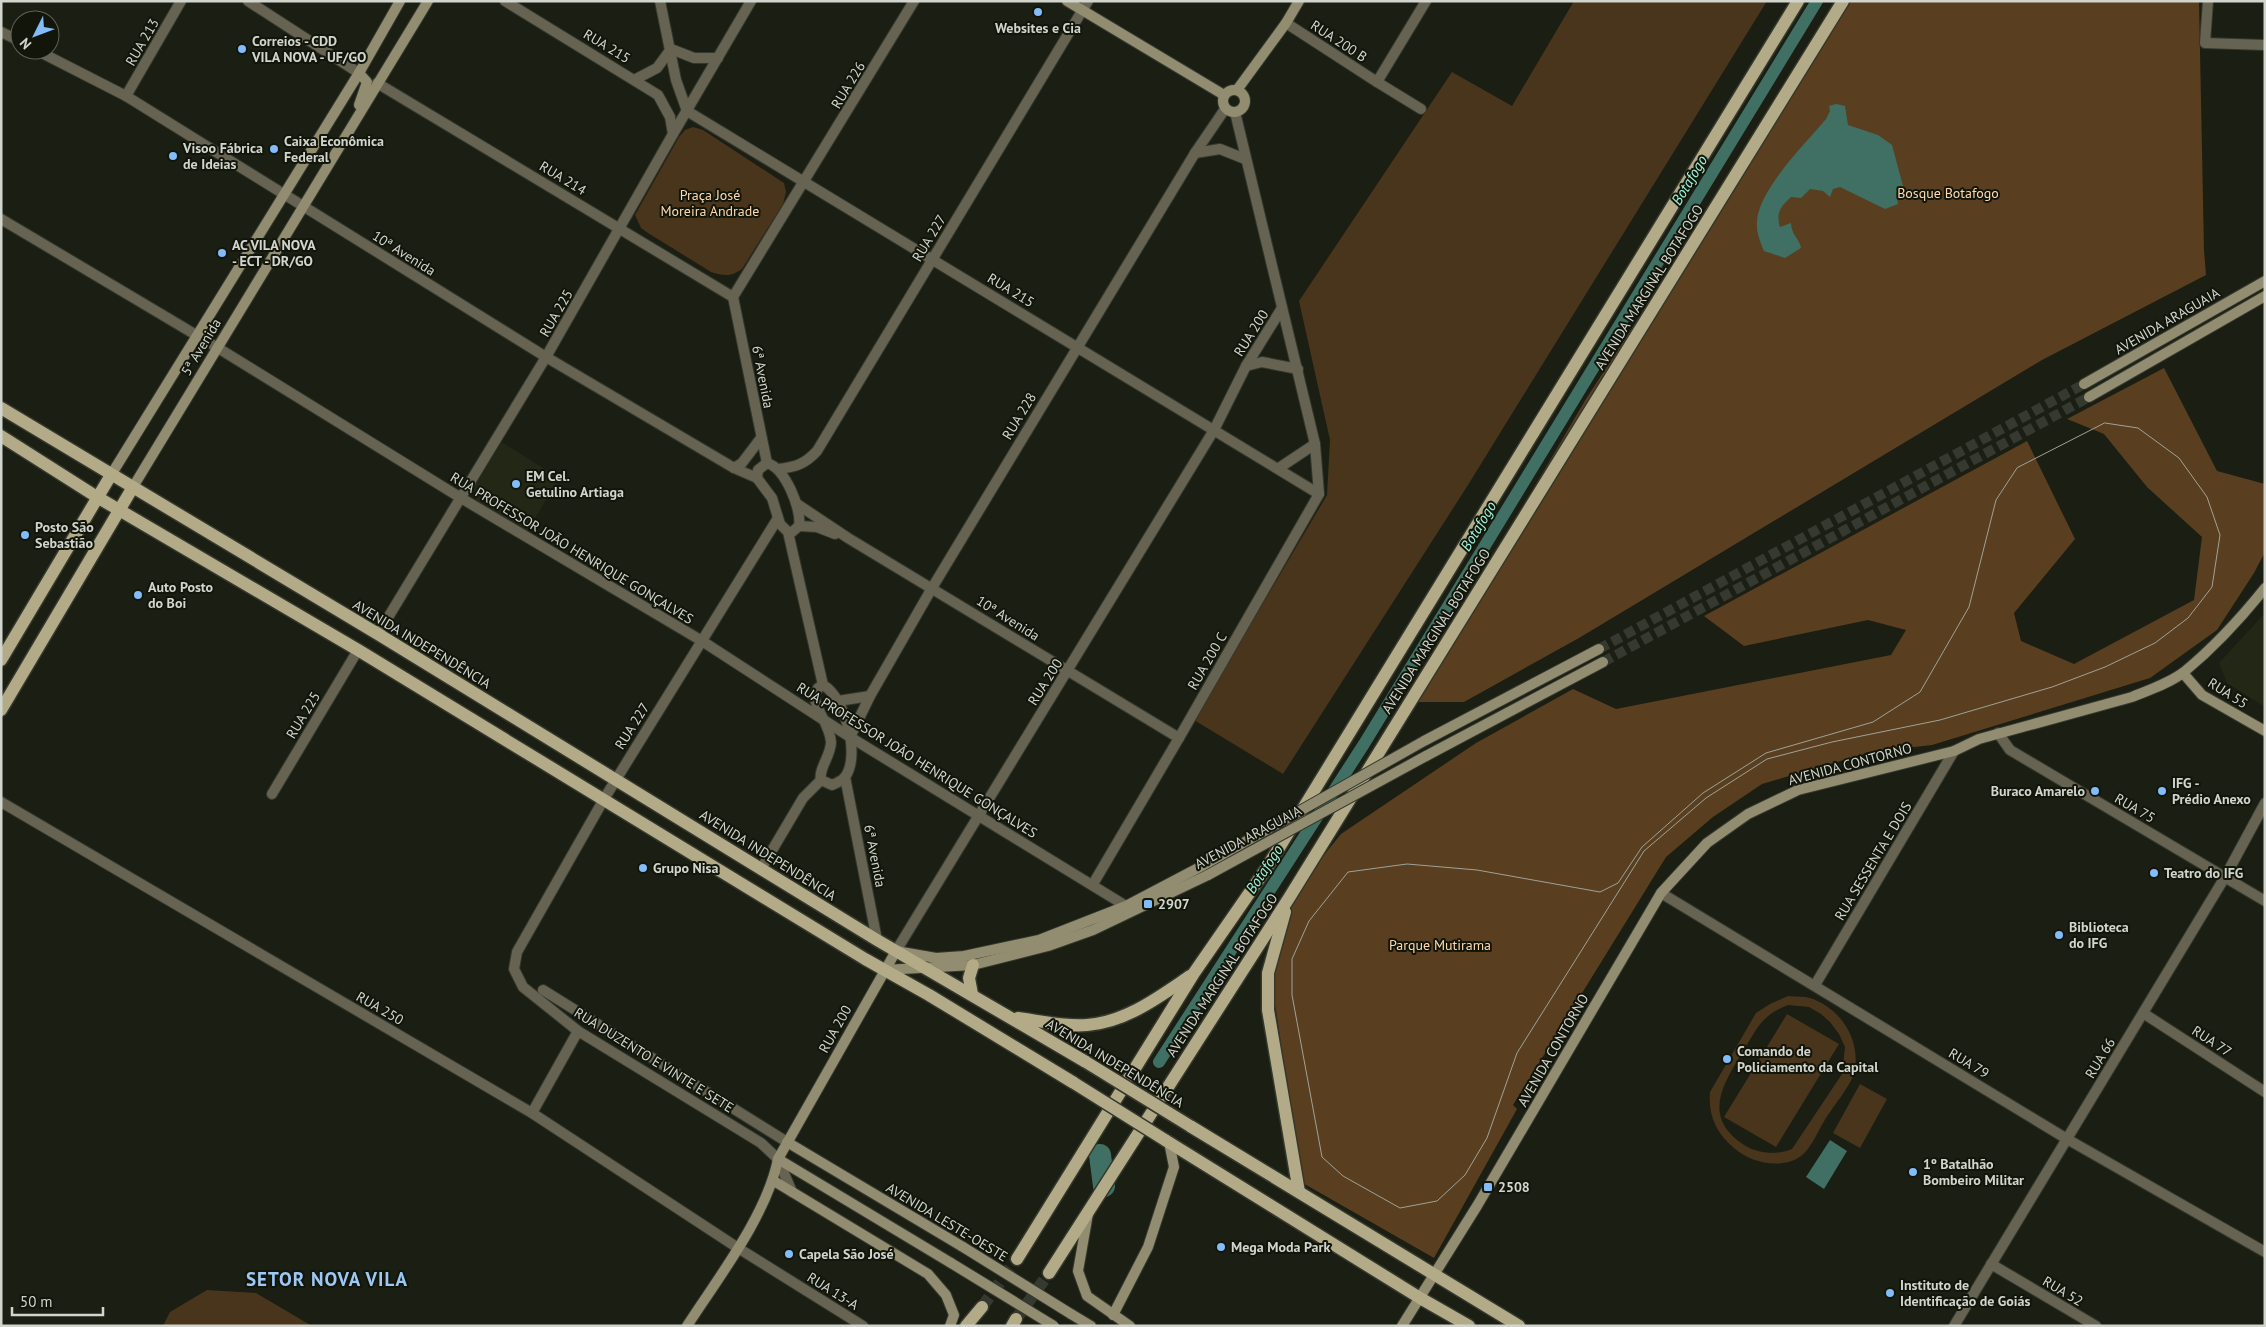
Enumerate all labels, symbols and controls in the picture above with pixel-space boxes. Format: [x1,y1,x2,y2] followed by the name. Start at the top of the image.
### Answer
[1032,6,1044,18] marker: Websites e Cia
[10,10,60,60] north arrow
[121,15,163,69] street label: RUA 213
[1307,16,1371,66] street label: RUA 200 B
[995,19,1081,37] place label: Websites e Cia
[580,25,634,67] street label: RUA 215
[251,32,366,66] place label: Correios - CDD VILA NOVA - UF/GO
[16,34,35,53] text: N
[236,43,248,55] marker: Correios - CDD VILA NOVA - UF/GO
[827,58,869,112] street label: RUA 226
[284,132,384,166] place label: Caixa Econômica Federal
[182,139,263,173] place label: Visoo Fábrica de Ideias
[268,143,280,155] marker: Caixa Econômica Federal
[167,150,179,162] marker: Visoo Fábrica de Ideias
[1667,152,1711,208] water label: Botafogo
[536,157,590,199] street label: RUA 214
[1897,184,1999,202] park label: Bosque Botafogo
[661,186,759,220] park label: Praça José Moreira Andrade
[1591,201,1707,373] street label: AVENIDA MARGINAL BOTAFOGO
[908,211,950,265] street label: RUA 227
[369,226,439,280] street label: 10ª Avenida
[232,236,316,270] place label: AC VILA NOVA - ECT - DR/GO
[216,247,228,259] marker: AC VILA NOVA - ECT - DR/GO
[984,269,1038,311] street label: RUA 215
[2111,283,2223,358] street label: AVENIDA ARAGUAIA
[535,286,577,340] street label: RUA 225
[1230,306,1273,360] street label: RUA 200
[177,315,225,379] street label: 5ª Avenida
[748,344,778,410] street label: 6ª Avenida
[998,389,1040,443] street label: RUA 228
[526,467,624,501] place label: EM Cel. Getulino Artiaga
[447,468,697,628] street label: RUA PROFESSOR JOÃO HENRIQUE GONÇALVES
[510,478,522,490] marker: EM Cel. Getulino Artiaga
[1456,498,1500,554] water label: Botafogo
[35,518,94,552] place label: Posto São Sebastião
[19,529,31,541] marker: Posto São Sebastião
[1378,545,1494,717] street label: AVENIDA MARGINAL BOTAFOGO
[148,578,214,612] place label: Auto Posto do Boi
[132,589,144,601] marker: Auto Posto do Boi
[973,591,1043,645] street label: 10ª Avenida
[350,596,495,693] street label: AVENIDA INDEPENDÊNCIA
[1183,629,1231,693] street label: RUA 200 C
[1024,655,1067,709] street label: RUA 200
[2205,674,2251,712] street label: RUA 55
[793,678,1041,842] street label: RUA PROFESSOR JOÃO HENRIQUE GONÇALVES
[282,688,324,742] street label: RUA 225
[611,699,653,753] street label: RUA 227
[1786,739,1914,789] street label: AVENIDA CONTORNO
[2172,774,2251,808] place label: IFG - Prédio Anexo
[1991,782,2085,800] place label: Buraco Amarelo
[2089,785,2101,797] marker: Buraco Amarelo
[2156,785,2168,797] marker: IFG - Prédio Anexo
[2111,789,2159,827] street label: RUA 75
[1830,798,1916,924] street label: RUA SESSENTA E DOIS
[1192,801,1305,873] street label: AVENIDA ARAGUAIA
[696,806,840,905] street label: AVENIDA INDEPENDÊNCIA
[860,823,890,889] street label: 6ª Avenida
[1241,841,1287,897] water label: Botafogo
[653,859,718,877] place label: Grupo Nisa
[637,862,649,874] marker: Grupo Nisa
[2164,864,2243,882] place label: Teatro do IFG
[2148,867,2160,879] marker: Teatro do IFG
[1162,890,1282,1060] street label: AVENIDA MARGINAL BOTAFOGO
[1158,895,1190,913] place label: 2907
[1142,898,1154,910] marker: 2907
[2069,918,2129,952] place label: Biblioteca do IFG
[2053,929,2065,941] marker: Biblioteca do IFG
[1389,936,1491,954] park label: Parque Mutirama
[353,987,407,1029] street label: RUA 250
[1513,990,1593,1110] street label: AVENIDA CONTORNO
[815,1002,856,1056] street label: RUA 200
[571,1003,737,1117] street label: RUA DUZENTO E VINTE E SETE
[1043,1015,1188,1112] street label: AVENIDA INDEPENDÊNCIA
[2189,1021,2235,1061] street label: RUA 77
[2081,1034,2119,1082] street label: RUA 66
[1737,1042,1879,1076] place label: Comando de Policiamento da Capital
[1945,1044,1993,1082] street label: RUA 79
[1721,1053,1733,1065] marker: Comando de Policiamento da Capital
[1923,1155,2024,1189] place label: 1º Batalhão Bombeiro Militar
[1907,1166,1919,1178] marker: 1º Batalhão Bombeiro Militar
[1498,1178,1530,1196] place label: 2508
[883,1179,1011,1265] street label: AVENIDA LESTE-OESTE
[1482,1181,1494,1193] marker: 2508
[1231,1238,1330,1256] place label: Mega Moda Park
[1215,1241,1227,1253] marker: Mega Moda Park
[799,1245,894,1263] place label: Capela São José
[783,1248,795,1260] marker: Capela São José
[246,1267,408,1291] district label: SETOR NOVA VILA
[804,1268,863,1314] street label: RUA 13-A
[2039,1272,2087,1310] street label: RUA 52
[1900,1276,2031,1310] place label: Instituto de Identificação de Goiás
[12,1284,104,1316] scale bar
[1884,1287,1896,1299] marker: Instituto de Identificação de Goiás
[20,1292,53,1311] text: 50 m

